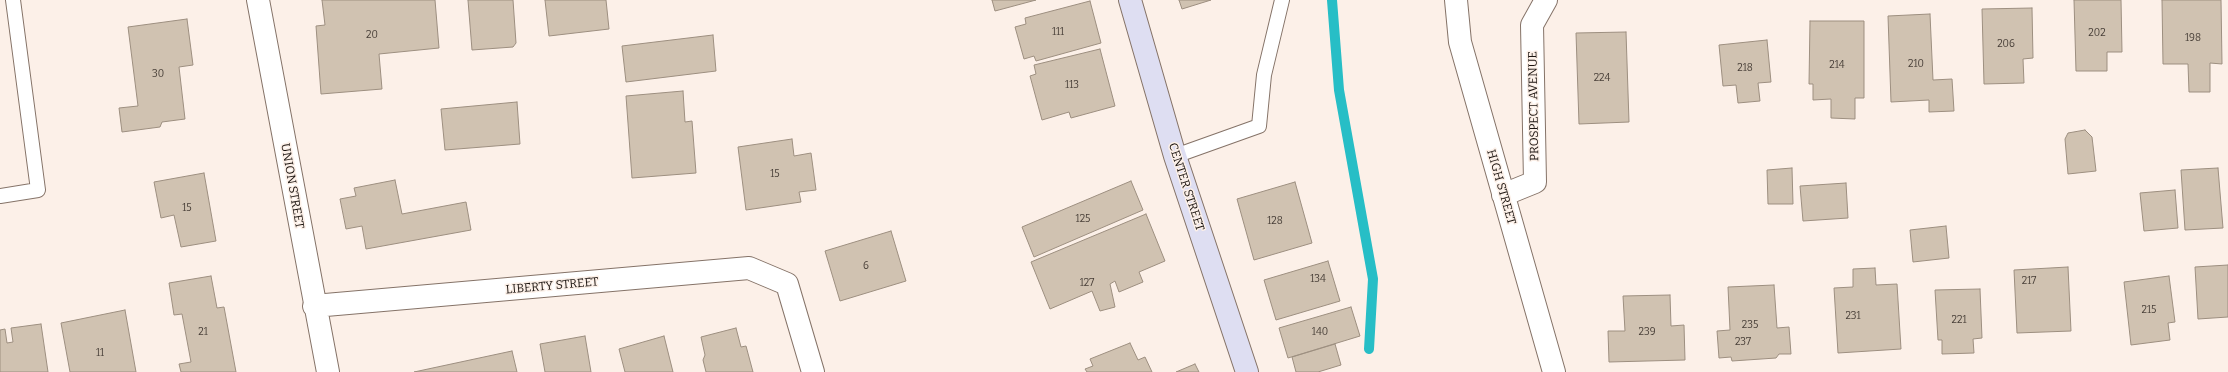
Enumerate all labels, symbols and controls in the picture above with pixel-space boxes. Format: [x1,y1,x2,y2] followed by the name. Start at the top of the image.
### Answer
[1052,26,1064,38] house number: 111
[2088,27,2106,39] house number: 202
[366,29,378,41] house number: 20
[2185,32,2201,44] house number: 198
[1997,38,2015,50] house number: 206
[1526,51,1542,161] street label: PROSPECT AVENUE
[1908,58,1924,70] house number: 210
[1829,59,1845,71] house number: 214
[1737,62,1753,74] house number: 218
[152,68,164,80] house number: 30
[1594,72,1610,84] house number: 224
[1065,79,1079,91] house number: 113
[1165,141,1207,233] street label: CENTER STREET
[277,142,307,230] street label: UNION STREET
[1483,148,1519,226] street label: HIGH STREET
[770,168,780,180] house number: 15
[182,202,192,214] house number: 15
[1076,213,1090,225] house number: 125
[1267,215,1283,227] house number: 128
[863,260,869,272] house number: 6
[1310,273,1326,285] house number: 134
[505,275,599,297] street label: LIBERTY STREET
[2022,275,2036,287] house number: 217
[1080,277,1094,289] house number: 127
[2142,304,2156,316] house number: 215
[1845,310,1861,322] house number: 231
[1952,314,1966,326] house number: 221
[1742,319,1758,331] house number: 235
[198,326,208,338] house number: 21
[1312,326,1328,338] house number: 140
[1639,326,1655,338] house number: 239
[1735,336,1751,348] house number: 237
[96,347,104,359] house number: 11

